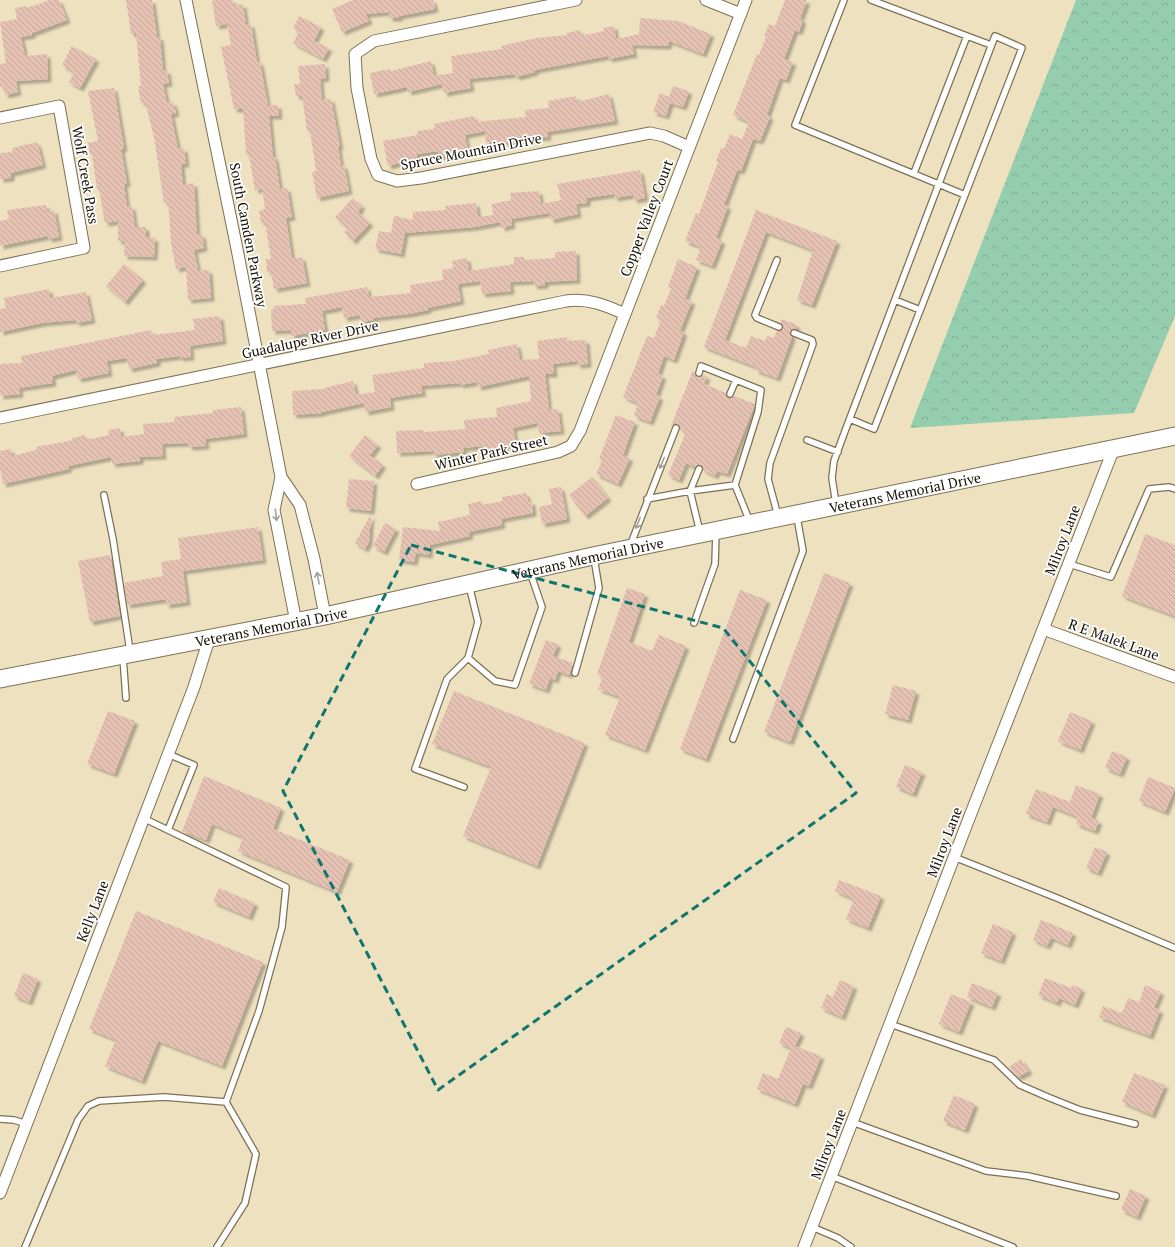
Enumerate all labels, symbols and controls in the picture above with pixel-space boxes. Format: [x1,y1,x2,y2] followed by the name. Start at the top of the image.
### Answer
[68,125,104,225] street label: Wolf Creek Pass
[399,128,543,174] street label: Spruce Mountain Drive
[615,156,677,279] street label: Copper Valley Court
[226,161,273,310] street label: South Camden Parkway
[240,315,380,363] street label: Guadalupe River Drive
[433,430,550,474] street label: Winter Park Street
[658,457,665,469] one-way arrow
[827,467,982,517] street label: Veterans Memorial Drive
[1040,502,1084,578] street label: Milroy Lane
[272,509,279,522] one-way arrow
[633,517,641,529] one-way arrow
[510,532,665,583] street label: Veterans Memorial Drive
[313,571,321,584] one-way arrow
[193,602,349,651] street label: Veterans Memorial Drive
[1066,614,1162,664] street label: R E Malek Lane
[922,804,966,880] street label: Milroy Lane
[72,878,112,944] street label: Kelly Lane
[806,1106,850,1182] street label: Milroy Lane

